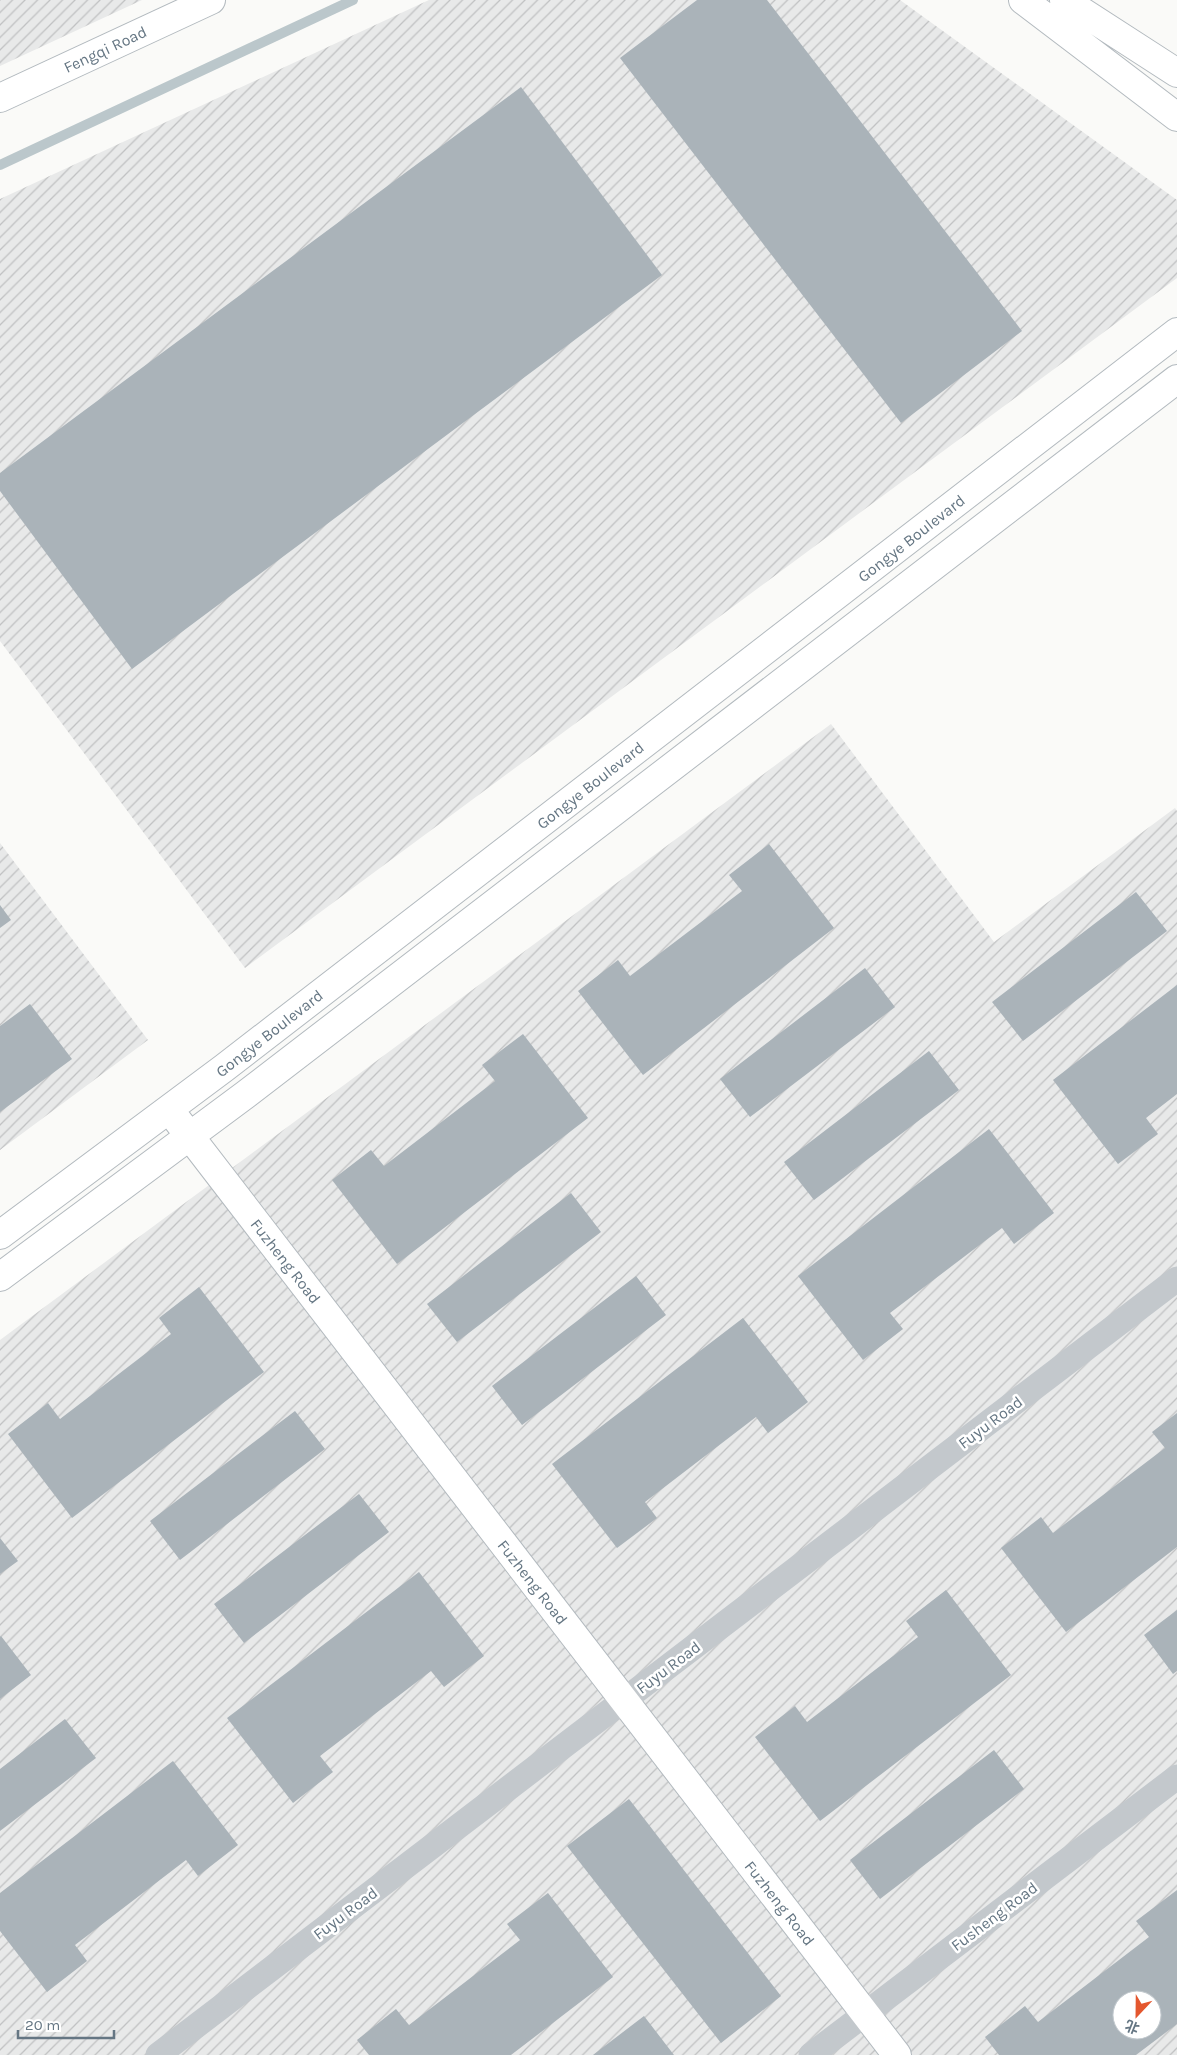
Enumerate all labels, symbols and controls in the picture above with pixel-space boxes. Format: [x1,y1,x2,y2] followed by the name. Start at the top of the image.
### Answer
[61,22,150,77] street label: Fengqi Road
[854,491,969,586] street label: Gongye Boulevard
[533,738,648,833] street label: Gongye Boulevard
[212,986,327,1081] street label: Gongye Boulevard
[247,1215,325,1308] street label: Fuzheng Road
[954,1392,1026,1453] street label: Fuyu Road
[494,1536,572,1629] street label: Fuzheng Road
[632,1637,704,1698] street label: Fuyu Road
[741,1857,819,1950] street label: Fuzheng Road
[947,1878,1041,1955] street label: Fusheng Road
[309,1883,381,1944] street label: Fuyu Road
[1112,1990,1162,2040] north arrow
[18,2008,114,2040] scale bar
[25,2016,60,2034] text: 20 m
[1123,2016,1142,2037] text: 北

